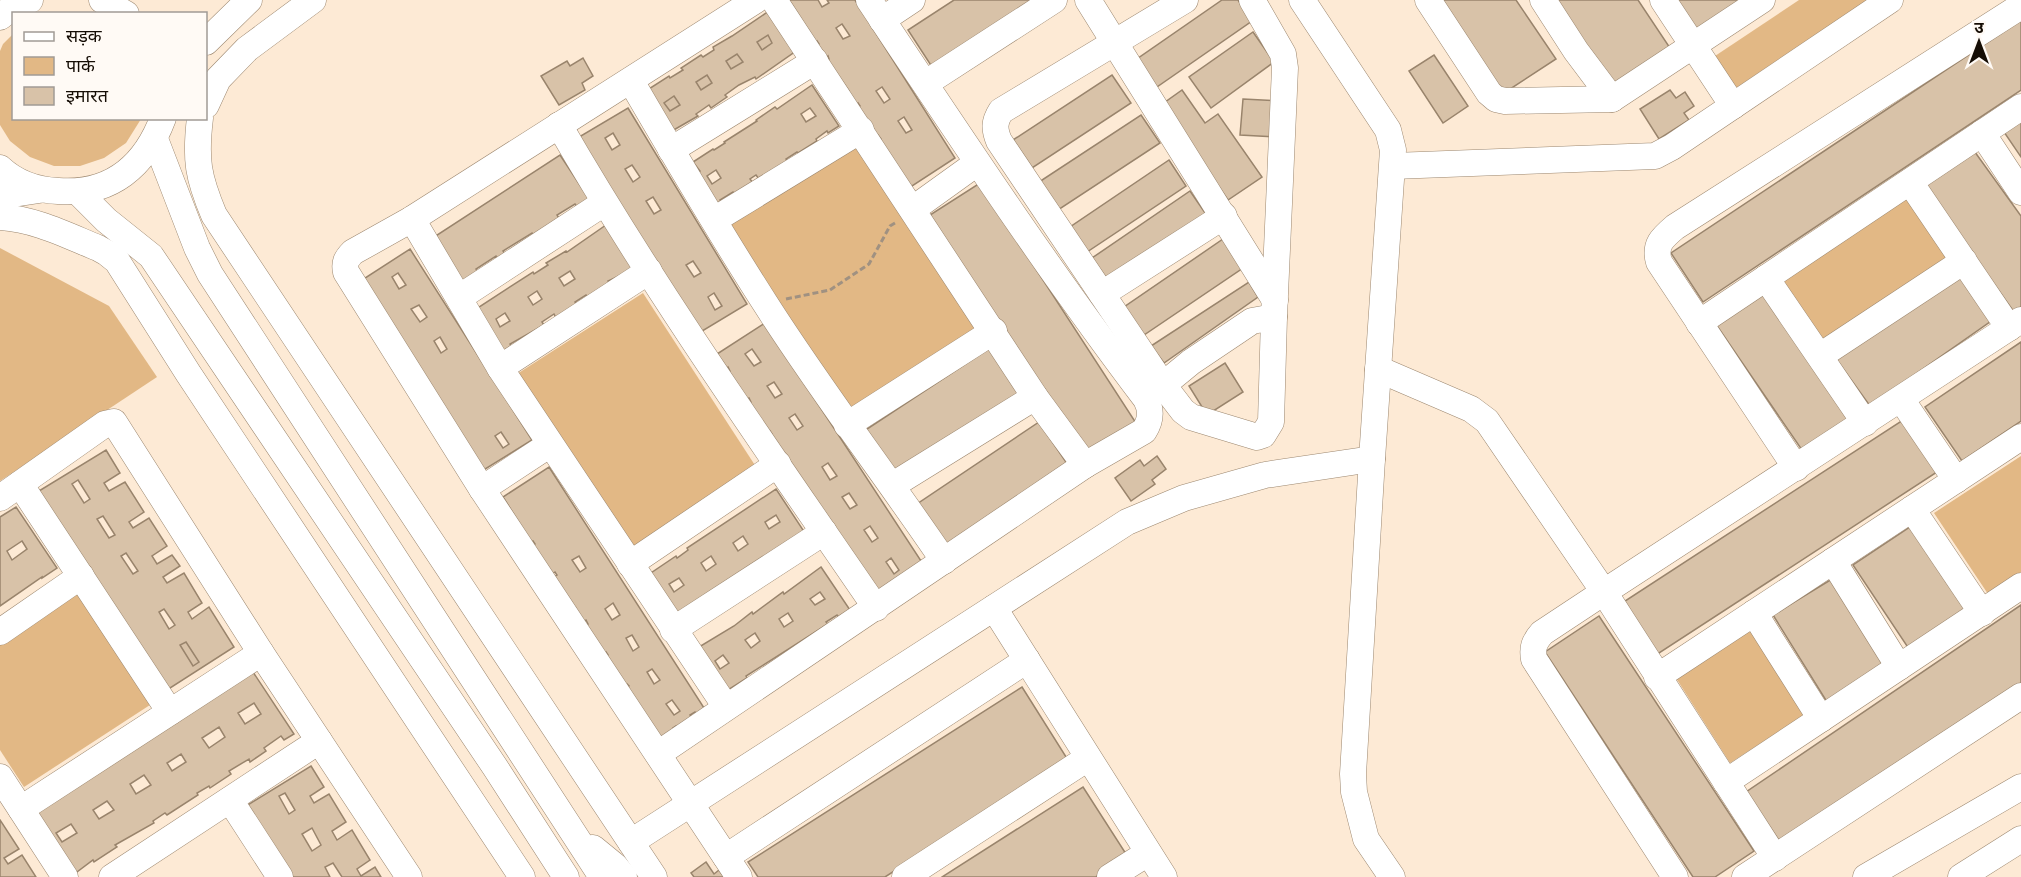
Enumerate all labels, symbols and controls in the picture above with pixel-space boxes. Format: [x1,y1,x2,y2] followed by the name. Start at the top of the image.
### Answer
[12,12,207,120] legend
[1949,12,2009,72] north arrow
[1974,16,1984,38] text: उ
[66,23,103,47] text: सड़क
[66,53,96,77] text: पार्क
[66,83,109,107] text: इमारत

